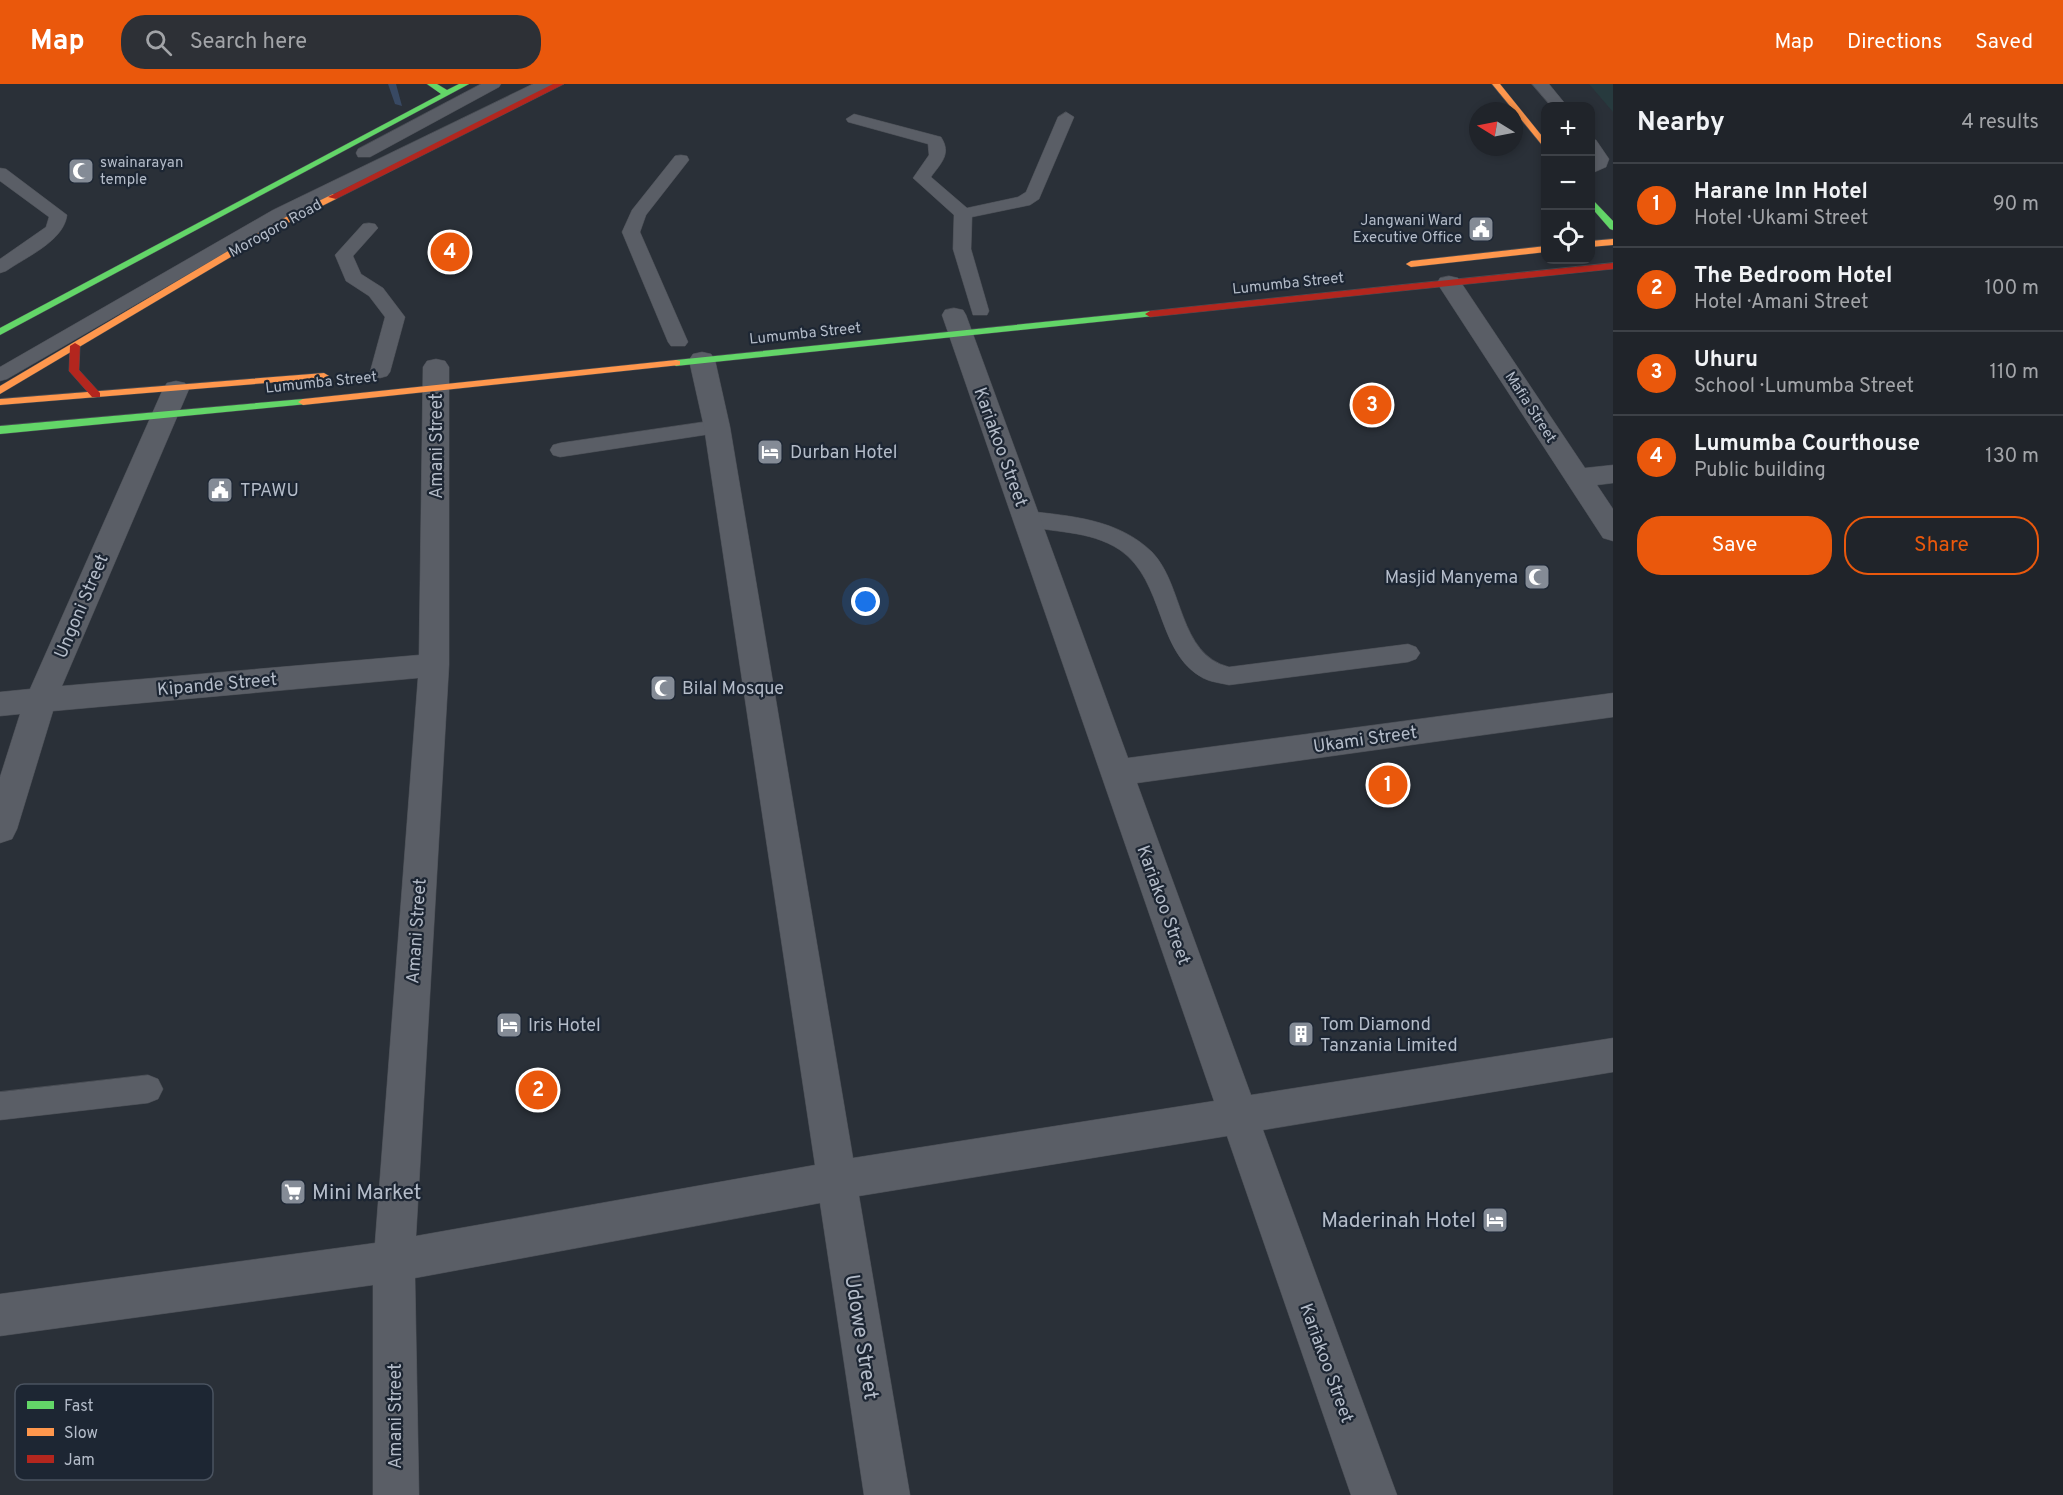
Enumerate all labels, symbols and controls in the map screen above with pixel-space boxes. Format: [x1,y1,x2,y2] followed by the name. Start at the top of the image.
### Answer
[121,15,541,69] search box
[30,24,85,60] text: Map
[142,26,175,59] icon: search
[190,29,307,56] text: Search here
[1774,29,1814,56] text: Map
[1847,29,1942,56] text: Directions
[1975,29,2033,56] text: Saved
[1469,102,1523,156] north arrow
[1541,102,1595,264] map controls
[1541,102,1595,156] button: +
[1637,107,1725,140] text: Nearby
[1962,110,2039,136] text: 4 results
[100,154,183,190] place label: swainarayan temple
[66,156,96,186] mosque icon: swainarayan temple
[1541,156,1595,210] button: −
[1694,179,1868,206] text: Harane Inn Hotel
[1653,192,1661,218] text: 1
[1993,192,2039,218] text: 90 m
[226,196,325,263] street label: Morogoro Road
[1694,206,1868,232] text: Hotel · Ukami Street
[1541,210,1595,264] button: locate
[1353,212,1462,248] place label: Jangwani Ward Executive Office
[1466,214,1496,244] public building icon: Jangwani Ward Executive Office
[430,230,470,274] pin: 4
[1694,263,1892,290] text: The Bedroom Hotel
[1231,269,1345,300] street label: Lumumba Street
[1650,276,1663,302] text: 2
[1984,276,2039,302] text: 100 m
[1694,290,1868,316] text: Hotel · Amani Street
[748,319,862,350] street label: Lumumba Street
[1694,347,1758,374] text: Uhuru
[1651,360,1663,386] text: 3
[1990,360,2039,386] text: 110 m
[264,368,378,399] street label: Lumumba Street
[1500,369,1560,447] street label: Mafia Street
[1694,374,1914,400] text: School · Lumumba Street
[1352,382,1392,428] pin: 3
[967,385,1032,510] street label: Kariakoo Street
[426,393,449,499] street label: Amani Street
[1694,431,1920,458] text: Lumumba Courthouse
[755,437,785,467] hotel icon: Durban Hotel
[790,442,897,465] place label: Durban Hotel
[1650,444,1663,470] text: 4
[1985,444,2039,470] text: 130 m
[1694,458,1826,484] text: Public building
[205,475,235,505] public building icon: TPAWU
[240,480,299,503] place label: TPAWU
[1637,516,1832,575] button: Save
[1844,516,2039,575] button: Share
[50,551,115,662] street label: Ungoni Street
[1522,562,1552,592] mosque icon: Masjid Manyema
[1385,567,1518,590] place label: Masjid Manyema
[851,587,880,616] your location
[156,669,278,702] street label: Kipande Street
[648,673,678,703] mosque icon: Bilal Mosque
[682,678,784,701] place label: Bilal Mosque
[1312,722,1419,759] street label: Ukami Street
[1368,762,1408,808] pin: 1
[1130,843,1195,968] street label: Kariakoo Street
[402,878,433,985] street label: Amani Street
[494,1010,524,1040] hotel icon: Iris Hotel
[1320,1014,1458,1058] place label: Tom Diamond Tanzania Limited
[528,1015,601,1038] place label: Iris Hotel
[1286,1019,1316,1049] building icon: Tom Diamond Tanzania Limited
[518,1068,558,1112] pin: 2
[278,1177,308,1207] supermarket icon: Mini Market
[312,1180,422,1207] place label: Mini Market
[1480,1205,1510,1235] hotel icon: Maderinah Hotel
[1321,1208,1476,1235] place label: Maderinah Hotel
[837,1273,884,1402] street label: Udowe Street
[1293,1301,1358,1426] street label: Kariakoo Street
[385,1363,408,1469] street label: Amani Street
[15,1384,213,1480] legend
[64,1397,94,1417] text: Fast
[64,1424,98,1444] text: Slow
[64,1451,95,1471] text: Jam

